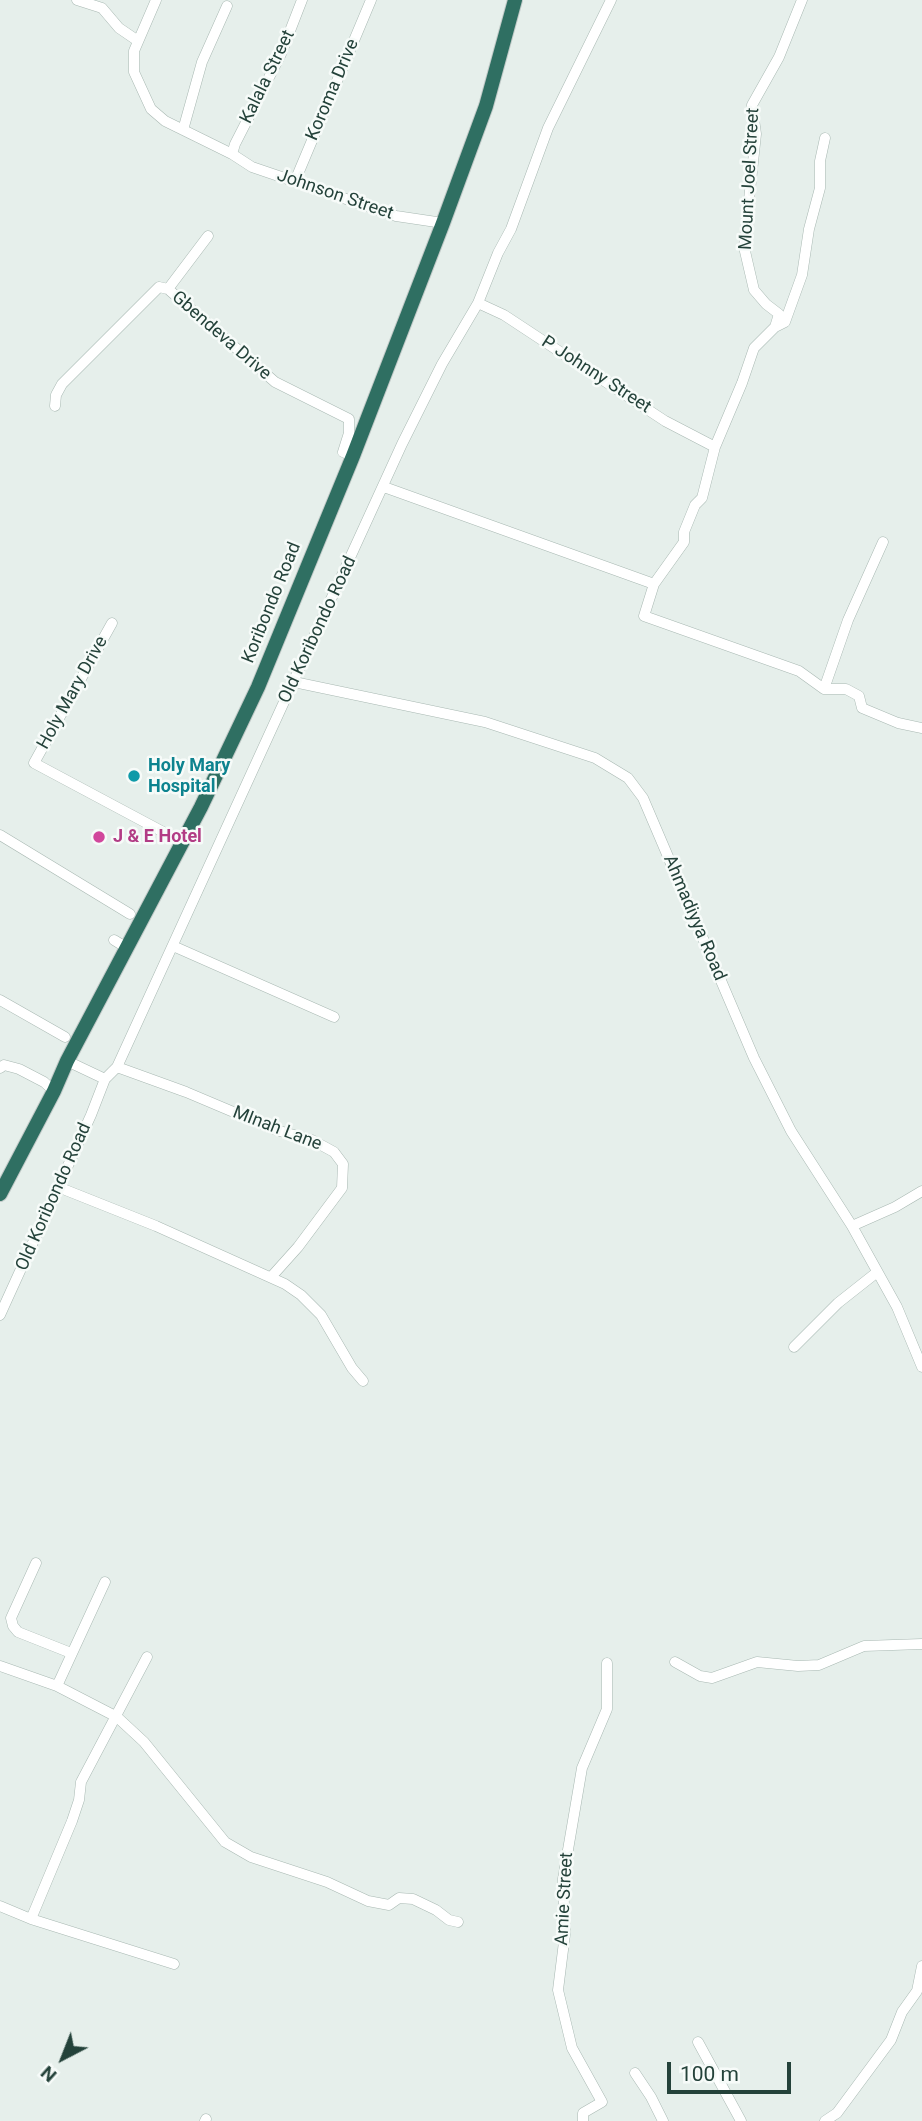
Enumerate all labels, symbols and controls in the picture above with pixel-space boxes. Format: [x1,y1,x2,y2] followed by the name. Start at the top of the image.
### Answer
[236,27,300,127] street label: Kalala Street
[302,36,364,144] street label: Koroma Drive
[735,107,765,251] street label: Mount Joel Street
[274,165,396,225] street label: Johnson Street
[167,287,275,385] street label: Gbendeva Drive
[537,332,655,418] street label: P Johnny Street
[238,539,306,667] street label: Koribondo Road
[274,553,362,707] street label: Old Koribondo Road
[33,633,113,753] street label: Holy Mary Drive
[148,755,230,798] place label: Holy Mary Hospital
[126,768,142,784] marker: Holy Mary Hospital
[113,826,202,848] place label: J & E Hotel
[91,829,107,845] marker: J & E Hotel
[658,852,730,984] street label: Ahmadiyya Road
[229,1102,325,1156] street label: MInah Lane
[12,1120,96,1274] street label: Old Koribondo Road
[552,1852,578,1946] street label: Amie Street
[28,2023,98,2093] north arrow
[670,2048,794,2092] scale bar
[36,2061,61,2087] text: N
[680,2062,739,2086] text: 100 m

